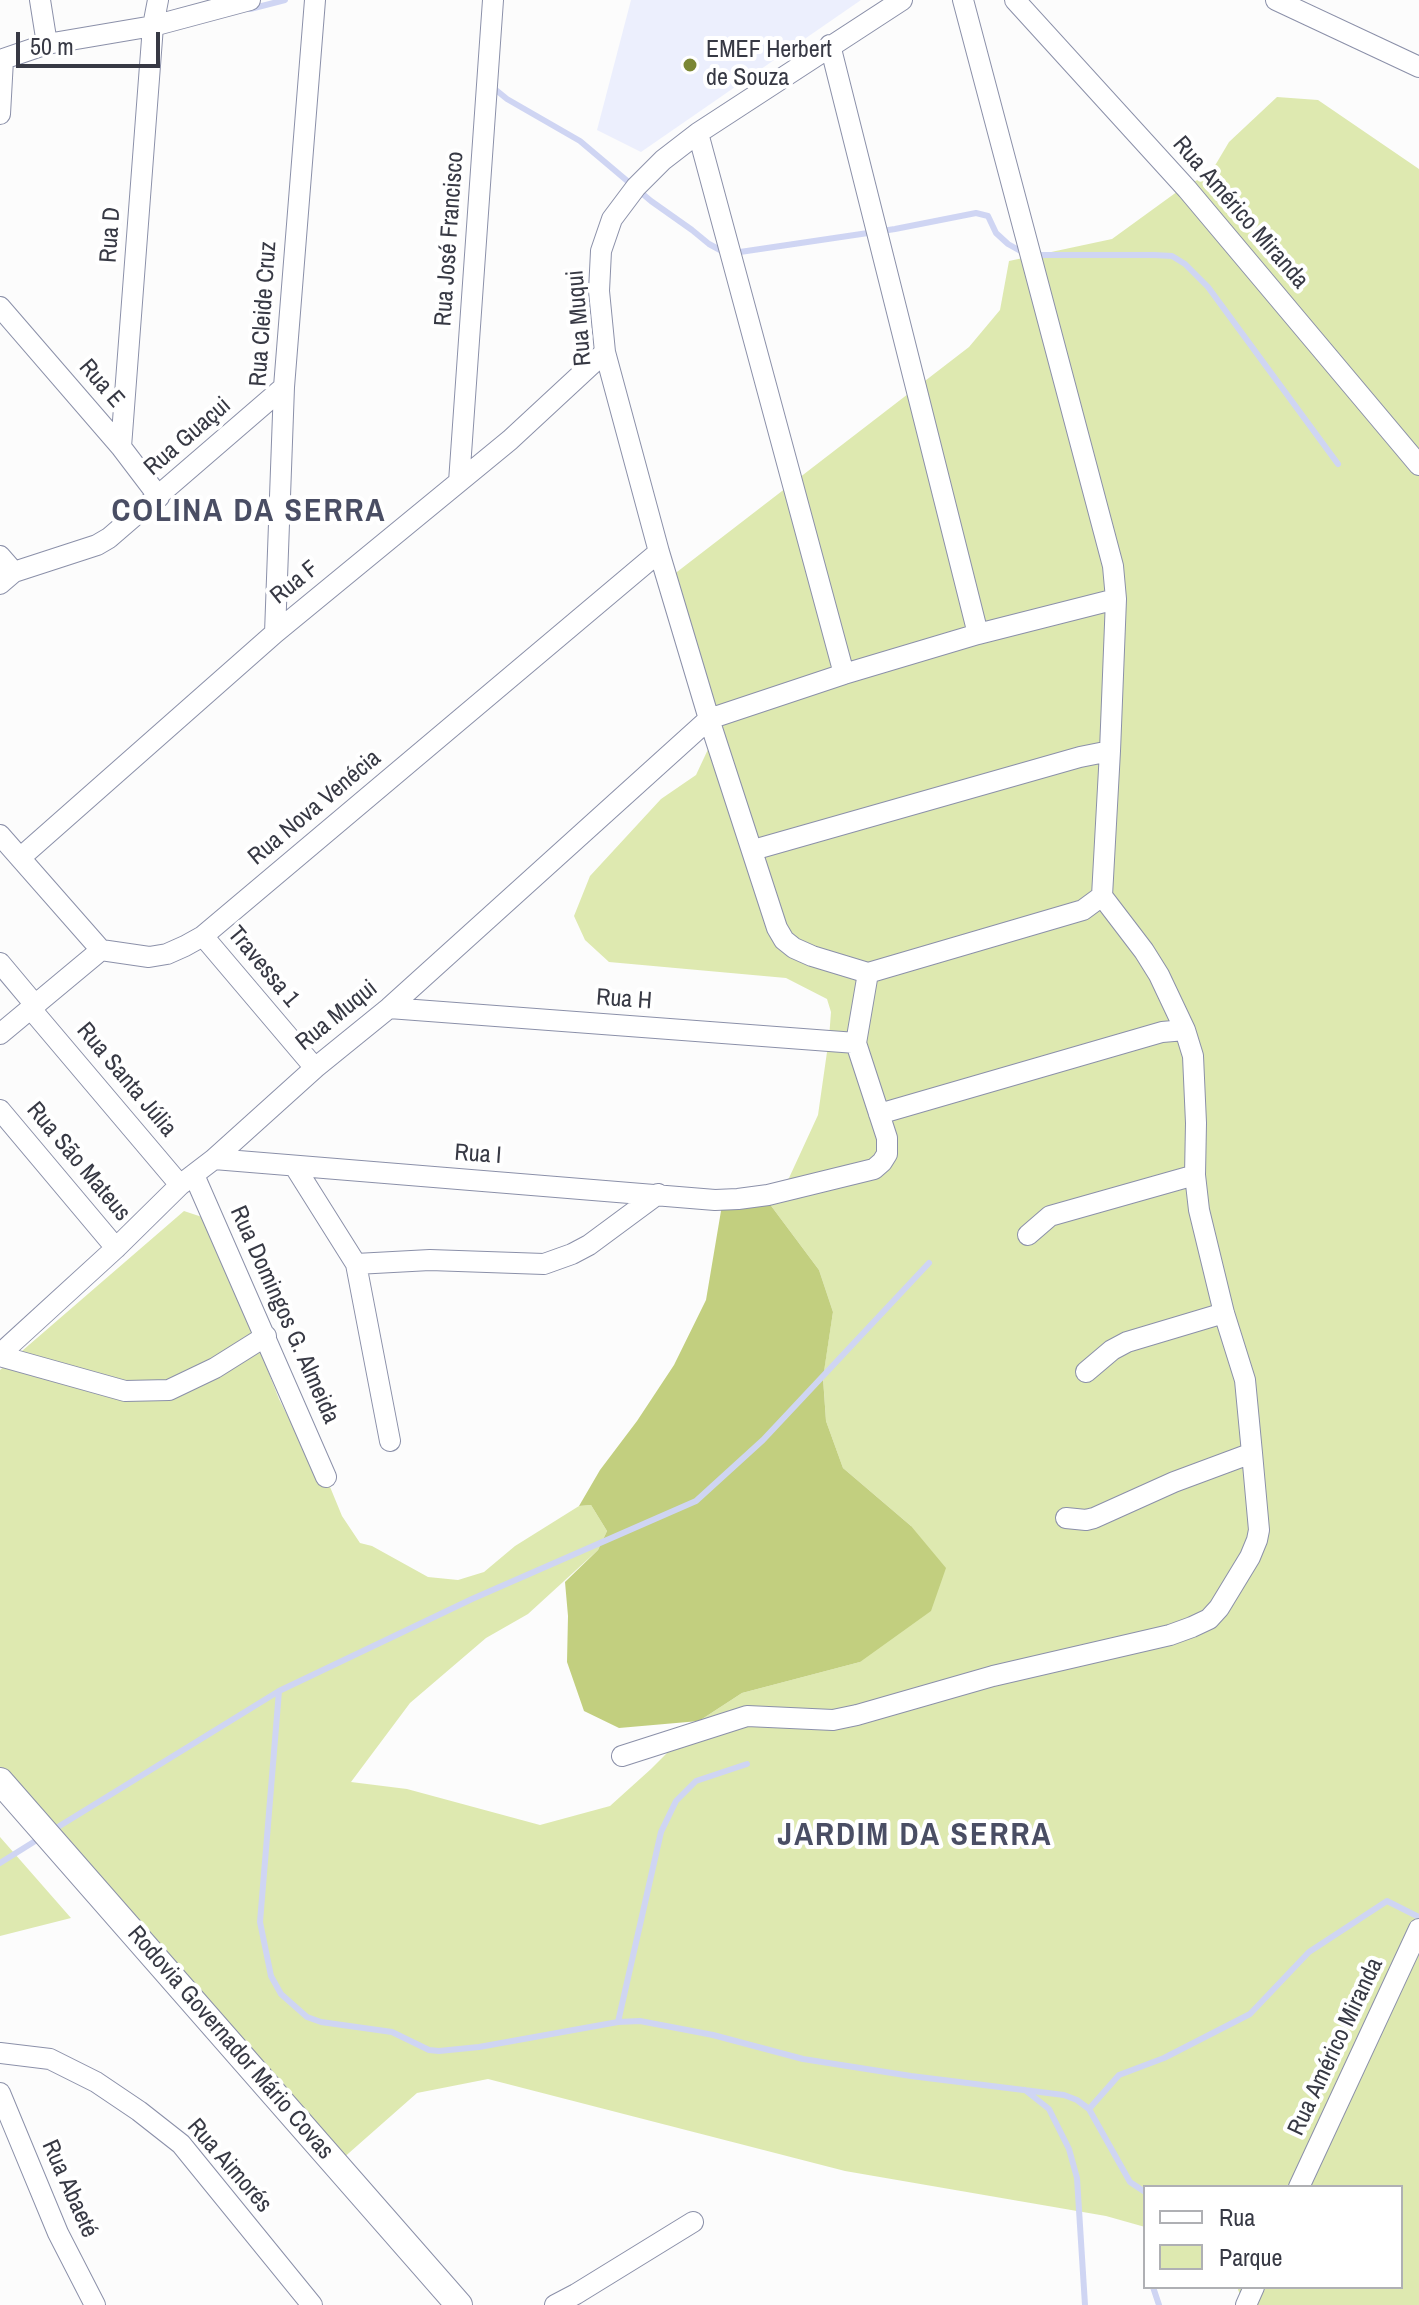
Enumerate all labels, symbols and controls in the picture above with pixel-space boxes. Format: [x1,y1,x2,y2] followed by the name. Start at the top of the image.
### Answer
[20,16,164,66] scale bar
[30,30,74,62] text: 50 m
[706,37,832,93] place label: EMEF Herbert de Souza
[681,56,699,74] marker: EMEF Herbert de Souza
[1166,131,1314,295] street label: Rua Américo Miranda
[430,151,470,327] street label: Rua José Francisco
[95,206,127,264] street label: Rua D
[245,240,283,388] street label: Rua Cleide Cruz
[561,269,599,367] street label: Rua Muqui
[72,354,130,414] street label: Rua E
[139,392,237,482] street label: Rua Guaçui
[112,493,386,531] district label: COLINA DA SERRA
[265,555,325,611] street label: Rua F
[243,744,387,872] street label: Rua Nova Venécia
[221,921,305,1013] street label: Travessa 1
[291,975,383,1057] street label: Rua Muqui
[595,984,653,1016] street label: Rua H
[70,1017,182,1143] street label: Rua Santa Júlia
[20,1097,136,1227] street label: Rua São Mateus
[454,1139,502,1171] street label: Rua I
[223,1202,345,1428] street label: Rua Domingos G. Almeida
[778,1817,1052,1855] district label: JARDIM DA SERRA
[121,1920,339,2166] street label: Rodovia Governador Mário Covas
[1282,1954,1390,2140] street label: Rua Américo Miranda
[180,2113,278,2219] street label: Rua Aimorés
[35,2136,103,2242] street label: Rua Abaeté
[1143,2185,1403,2289] legend
[1219,2201,1255,2233] text: Rua
[1219,2241,1282,2273] text: Parque

